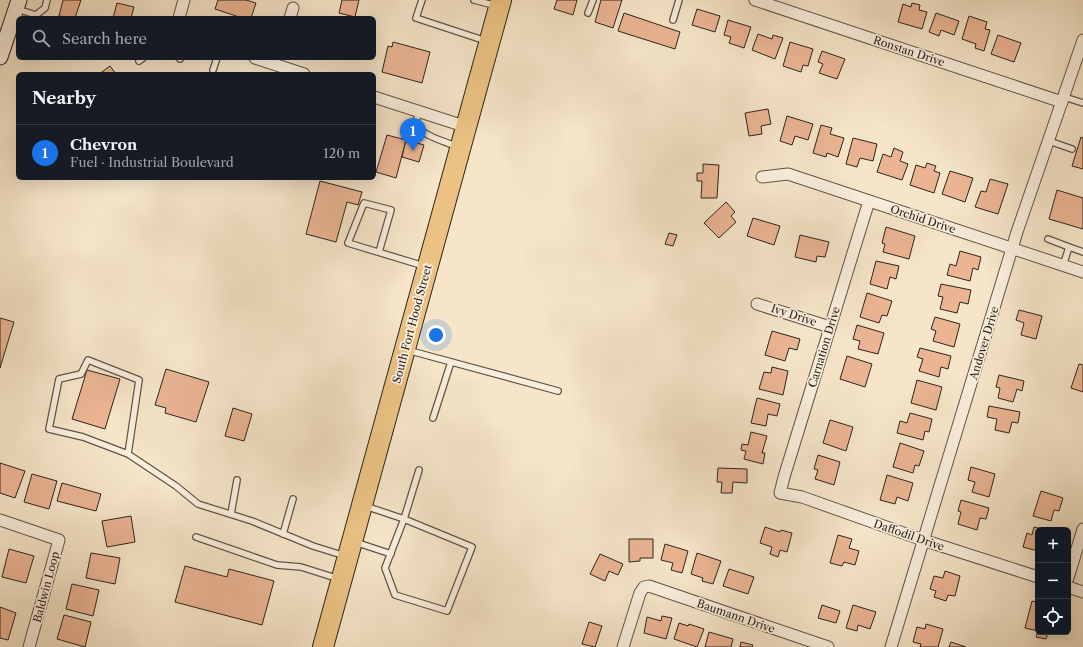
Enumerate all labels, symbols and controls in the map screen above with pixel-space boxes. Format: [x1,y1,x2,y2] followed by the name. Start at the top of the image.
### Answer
[16,16,376,60] search box
[30,27,52,49] icon: search
[62,29,147,48] text: Search here
[871,33,947,69] street label: Ronstan Drive
[32,88,96,108] text: Nearby
[400,118,426,151] pin: 1
[70,135,137,154] text: Chevron
[42,145,48,161] text: 1
[323,145,360,161] text: 120 m
[70,154,234,170] text: Fuel · Industrial Boulevard
[889,202,957,236] street label: Orchid Drive
[389,263,435,385] street label: South Fort Hood Street
[769,301,819,329] street label: Ivy Drive
[805,305,843,389] street label: Carnation Drive
[966,305,1002,382] street label: Andover Drive
[426,325,446,345] your location
[872,516,946,554] street label: Daffodil Drive
[1035,527,1071,635] map controls
[1035,527,1071,563] button: +
[30,550,62,624] street label: Baldwin Loop
[1035,563,1071,599] button: −
[695,596,777,636] street label: Baumann Drive
[1035,599,1071,635] button: locate

